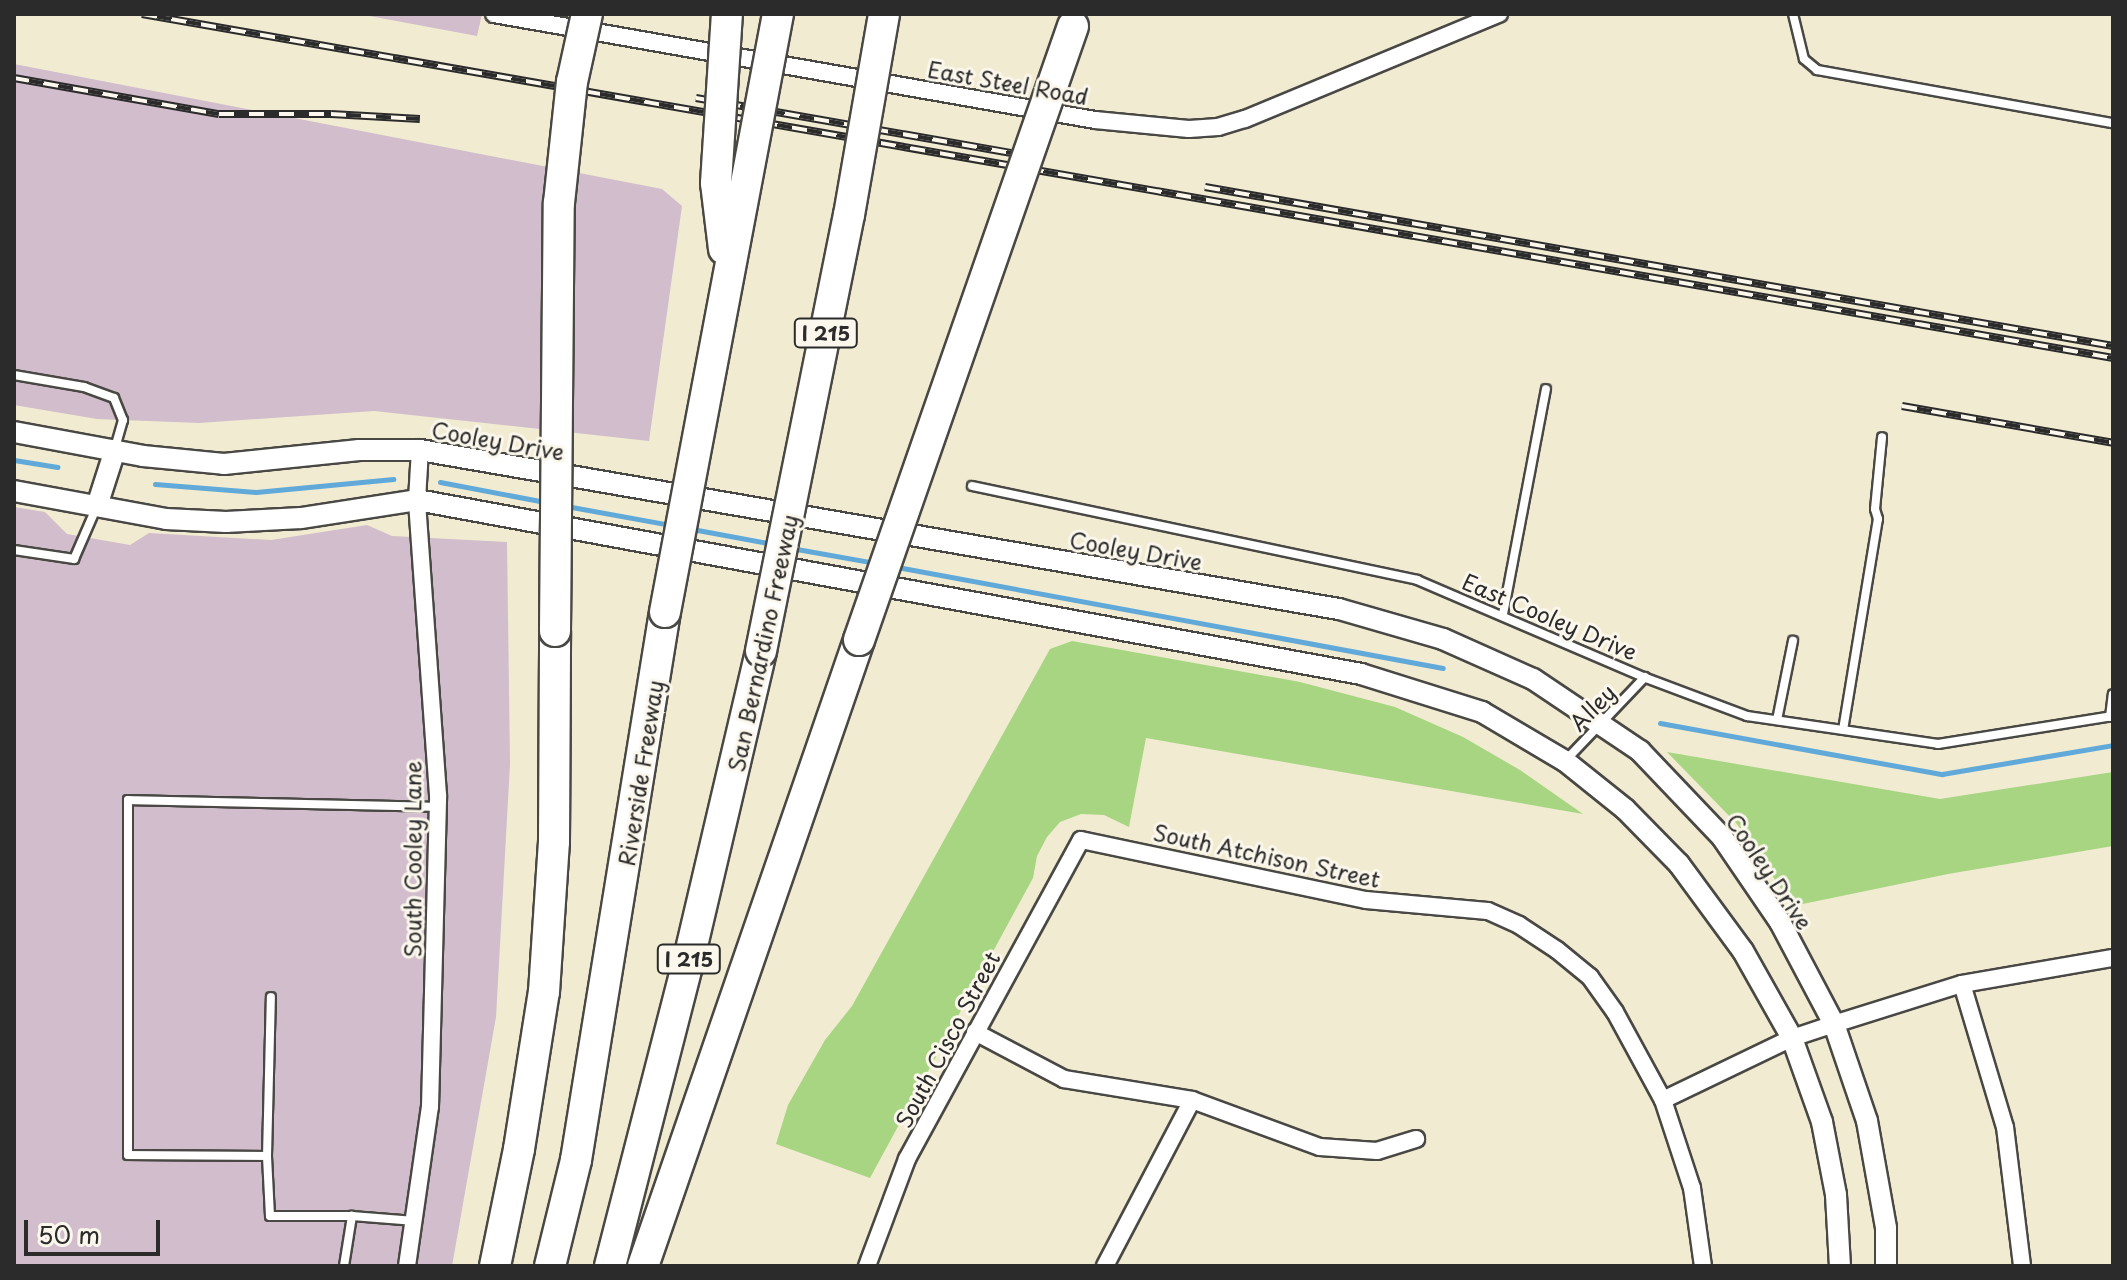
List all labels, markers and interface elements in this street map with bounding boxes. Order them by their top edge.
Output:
street label: East Steel Road [924,55,1092,109]
road number: I 215 [792,317,860,349]
street label: Cooley Drive [429,415,567,465]
street label: San Bernardino Freeway [722,512,802,774]
street label: Cooley Drive [1067,525,1205,575]
street label: East Cooley Drive [1458,567,1642,665]
street label: Riverside Freeway [612,677,668,869]
street label: Alley [1564,678,1620,736]
street label: South Cooley Lane [399,760,425,958]
street label: Cooley Drive [1721,808,1819,934]
street label: South Atchison Street [1150,818,1384,892]
road number: I 215 [655,943,723,975]
street label: South Cisco Street [889,946,1005,1132]
scale bar [28,1204,164,1254]
text: 50 m [38,1216,100,1252]

